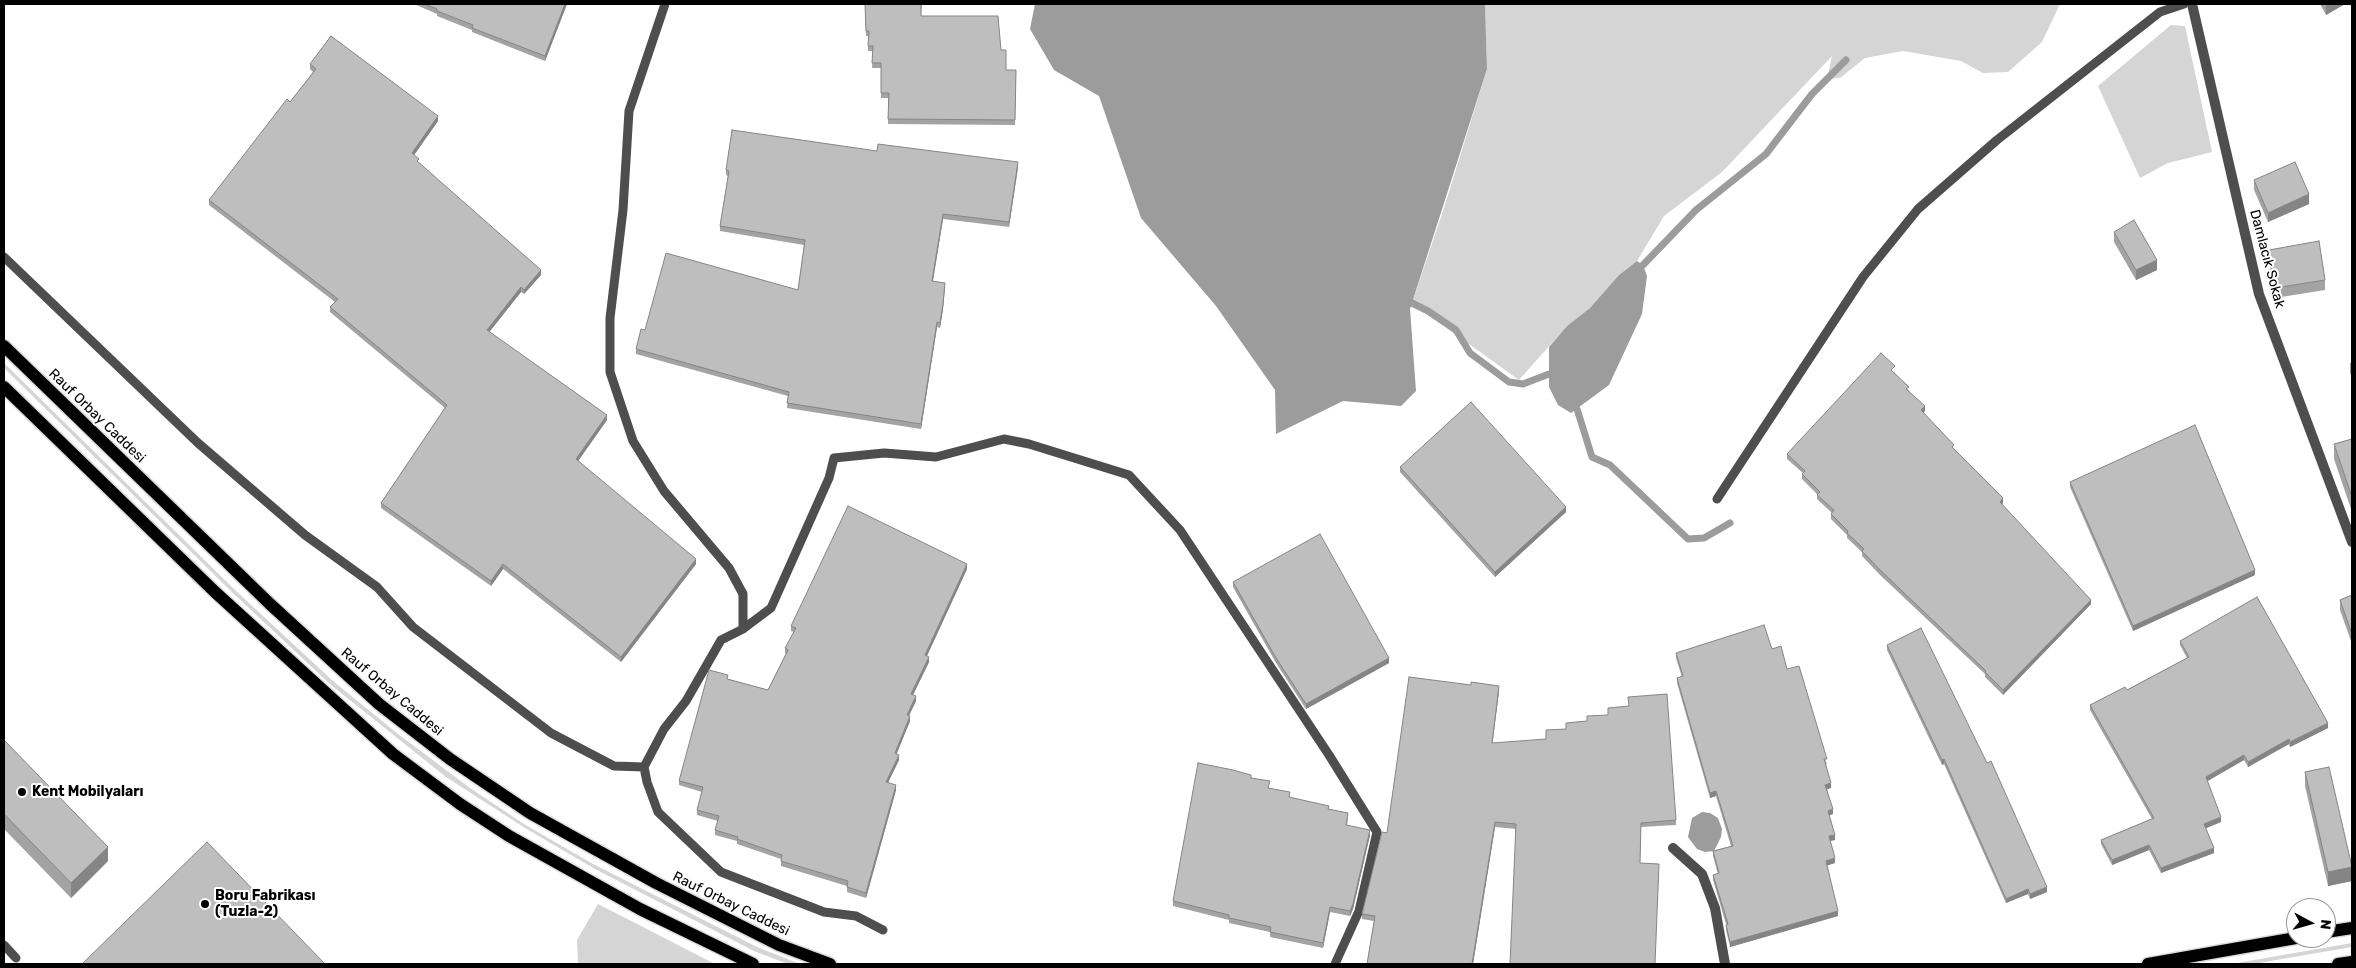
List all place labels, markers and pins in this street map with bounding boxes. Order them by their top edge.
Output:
place label: Kent Mobilyaları [32,784,144,800]
marker: Kent Mobilyaları [16,786,28,798]
place label: Boru Fabrikası (Tuzla-2) [215,888,316,920]
marker: Boru Fabrikası (Tuzla-2) [199,898,211,910]

